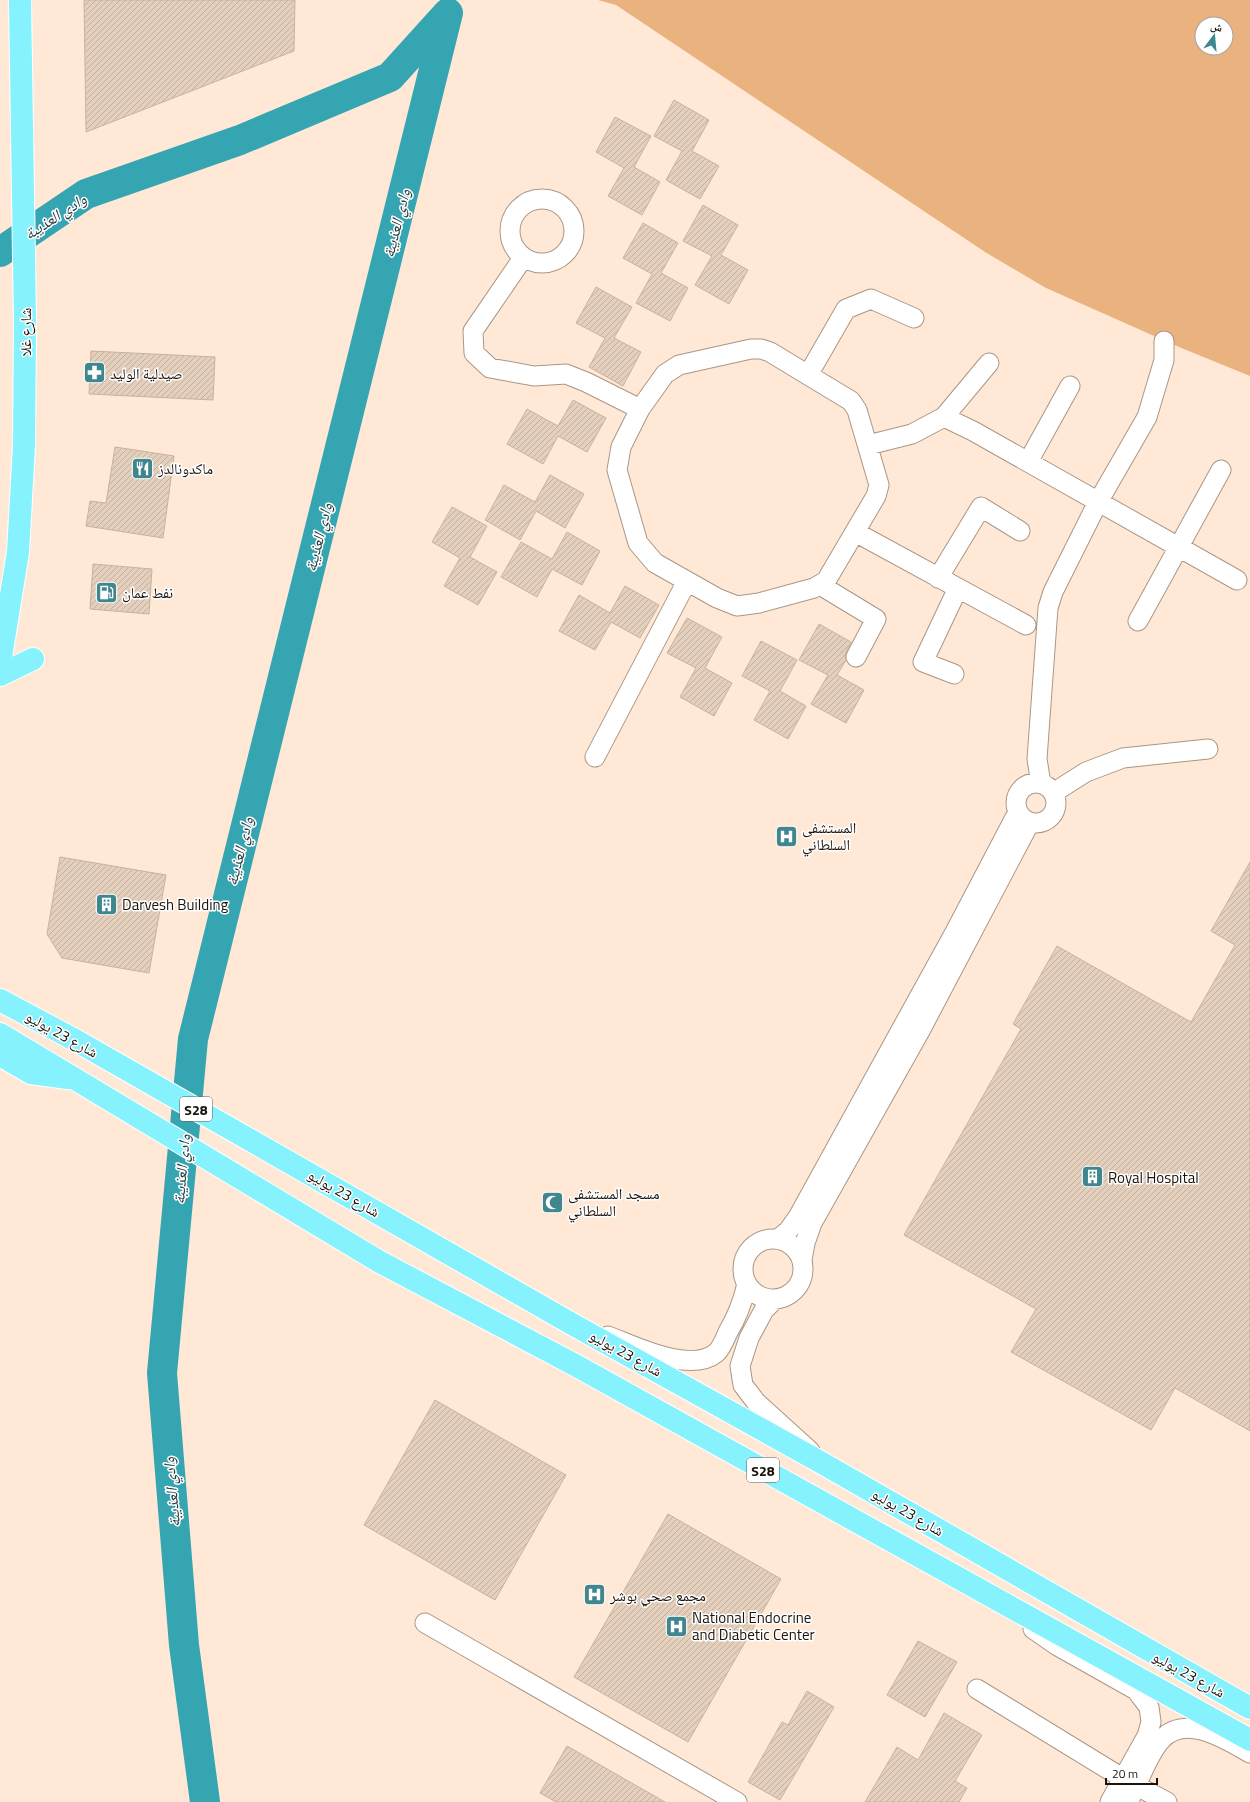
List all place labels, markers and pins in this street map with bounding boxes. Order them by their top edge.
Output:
pharmacy icon: صيدلية الوليد [81,360,107,386]
place label: صيدلية الوليد [110,362,182,385]
restaurant icon: ماكدونالدز [129,455,155,481]
place label: ماكدونالدز [157,457,213,480]
fuel station icon: نفط عمان [94,579,120,605]
place label: نفط عمان [122,581,173,604]
place label: المستشفى السلطاني [802,816,856,856]
hospital icon: المستشفى السلطاني [773,823,799,849]
building icon: Darvesh Building [93,891,119,917]
place label: Darvesh Building [122,893,229,916]
building icon: Royal Hospital [1080,1164,1106,1190]
place label: Royal Hospital [1108,1166,1199,1189]
place label: مسجد المستشفى السلطاني [568,1182,660,1222]
mosque icon: مسجد المستشفى السلطاني [540,1189,566,1215]
hospital icon: مجمع صحي بوشر [582,1582,608,1608]
place label: مجمع صحي بوشر [609,1584,706,1607]
place label: National Endocrine and Diabetic Center [692,1606,815,1646]
hospital icon: National Endocrine and Diabetic Center [664,1613,690,1639]

